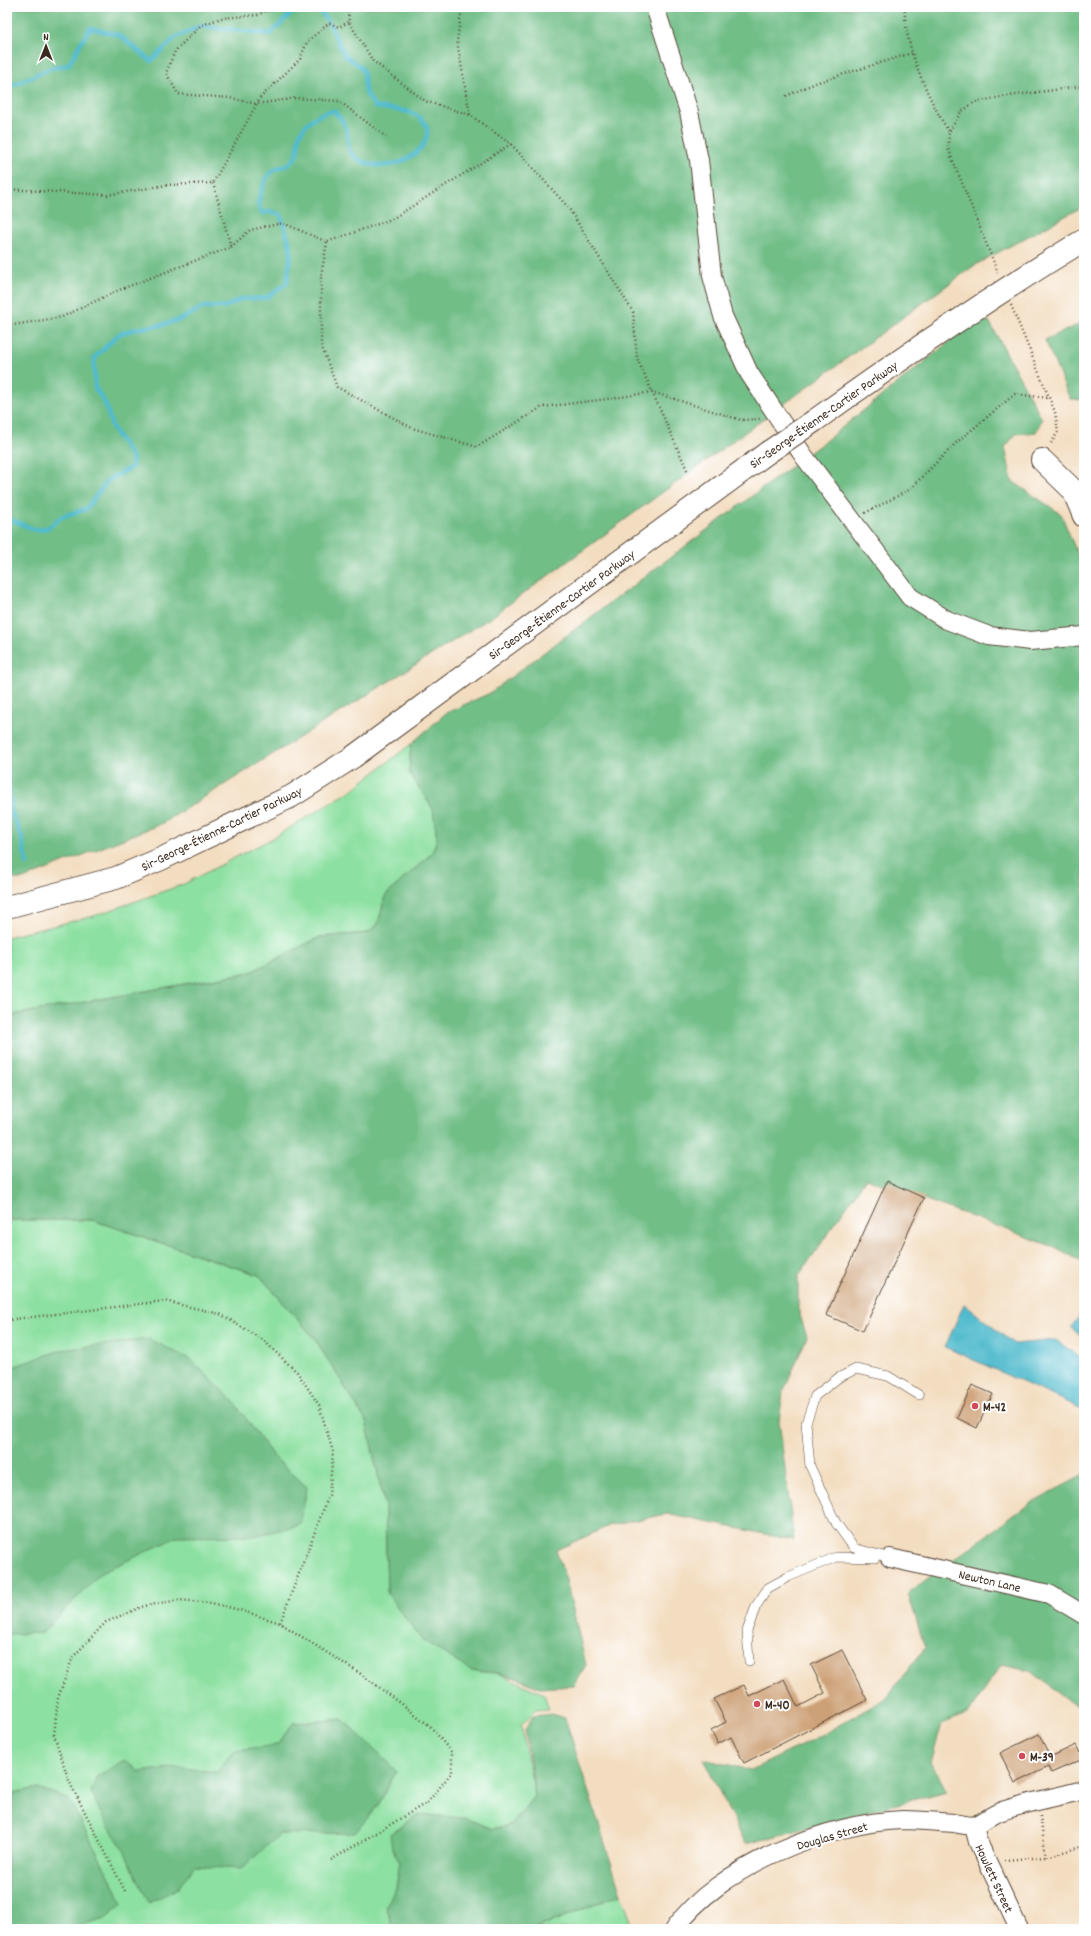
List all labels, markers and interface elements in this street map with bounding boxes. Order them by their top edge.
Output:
north arrow [26,26,66,66]
text: N [43,30,49,46]
street label: Sir-George-Étienne-Cartier Parkway [746,357,903,475]
street label: Sir-George-Étienne-Cartier Parkway [485,546,640,666]
street label: Sir-George-Étienne-Cartier Parkway [138,783,306,878]
place label: M-42 [983,1399,1006,1418]
marker: M-42 [970,1401,980,1411]
street label: Newton Lane [956,1566,1023,1599]
place label: M-40 [765,1697,790,1716]
marker: M-40 [752,1699,762,1709]
place label: M-39 [1030,1749,1054,1768]
marker: M-39 [1017,1751,1027,1761]
street label: Douglas Street [795,1818,871,1857]
street label: Howlett Street [969,1842,1017,1917]

